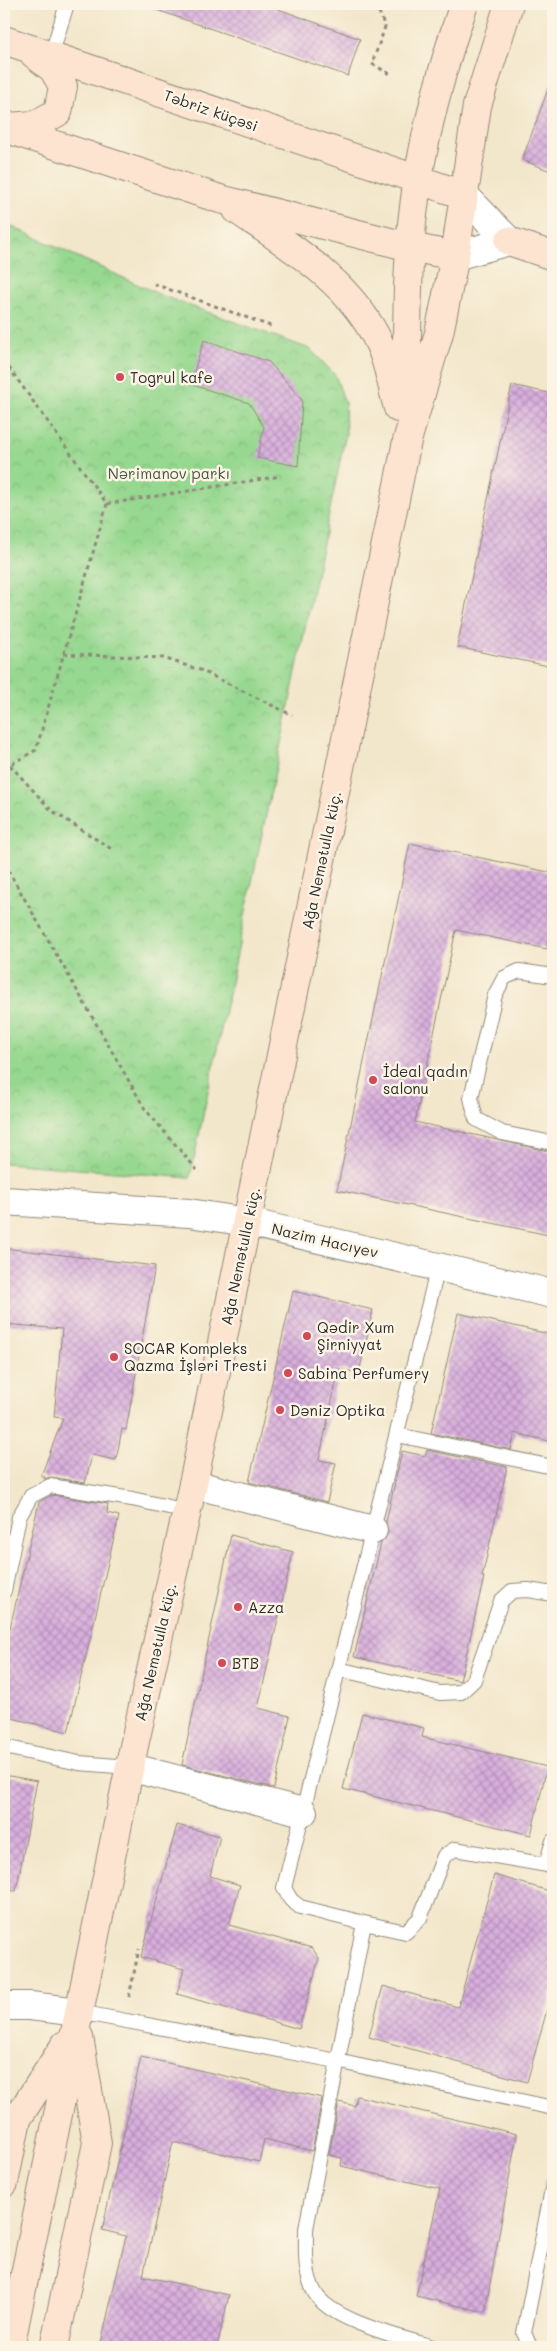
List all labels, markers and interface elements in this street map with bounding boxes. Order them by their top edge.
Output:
street label: Təbriz küçəsi [161,84,261,136]
place label: Togrul kafe [130,367,213,387]
marker: Togrul kafe [114,371,126,383]
park label: Nərimanov parkı [108,463,230,483]
street label: Ağa Nemətulla küç. [297,789,345,931]
place label: İdeal qadın salonu [383,1061,468,1098]
marker: İdeal qadın salonu [367,1074,379,1086]
street label: Ağa Nemətulla küç. [216,1185,264,1327]
street label: Nazim Hacıyev [270,1218,380,1262]
place label: Qədir Xum Şirniyyat [317,1317,395,1354]
marker: Qədir Xum Şirniyyat [301,1330,313,1342]
place label: SOCAR Kompleks Qazma İşləri Tresti [124,1338,267,1375]
marker: SOCAR Kompleks Qazma İşləri Tresti [108,1351,120,1363]
place label: Sabina Perfumery [298,1363,429,1383]
marker: Sabina Perfumery [282,1367,294,1379]
place label: Dəniz Optika [290,1400,385,1420]
marker: Dəniz Optika [274,1404,286,1416]
street label: Ağa Nemətulla küç. [129,1581,181,1723]
place label: Azza [248,1597,284,1617]
marker: Azza [232,1601,244,1613]
place label: BTB [232,1653,259,1673]
marker: BTB [216,1657,228,1669]

